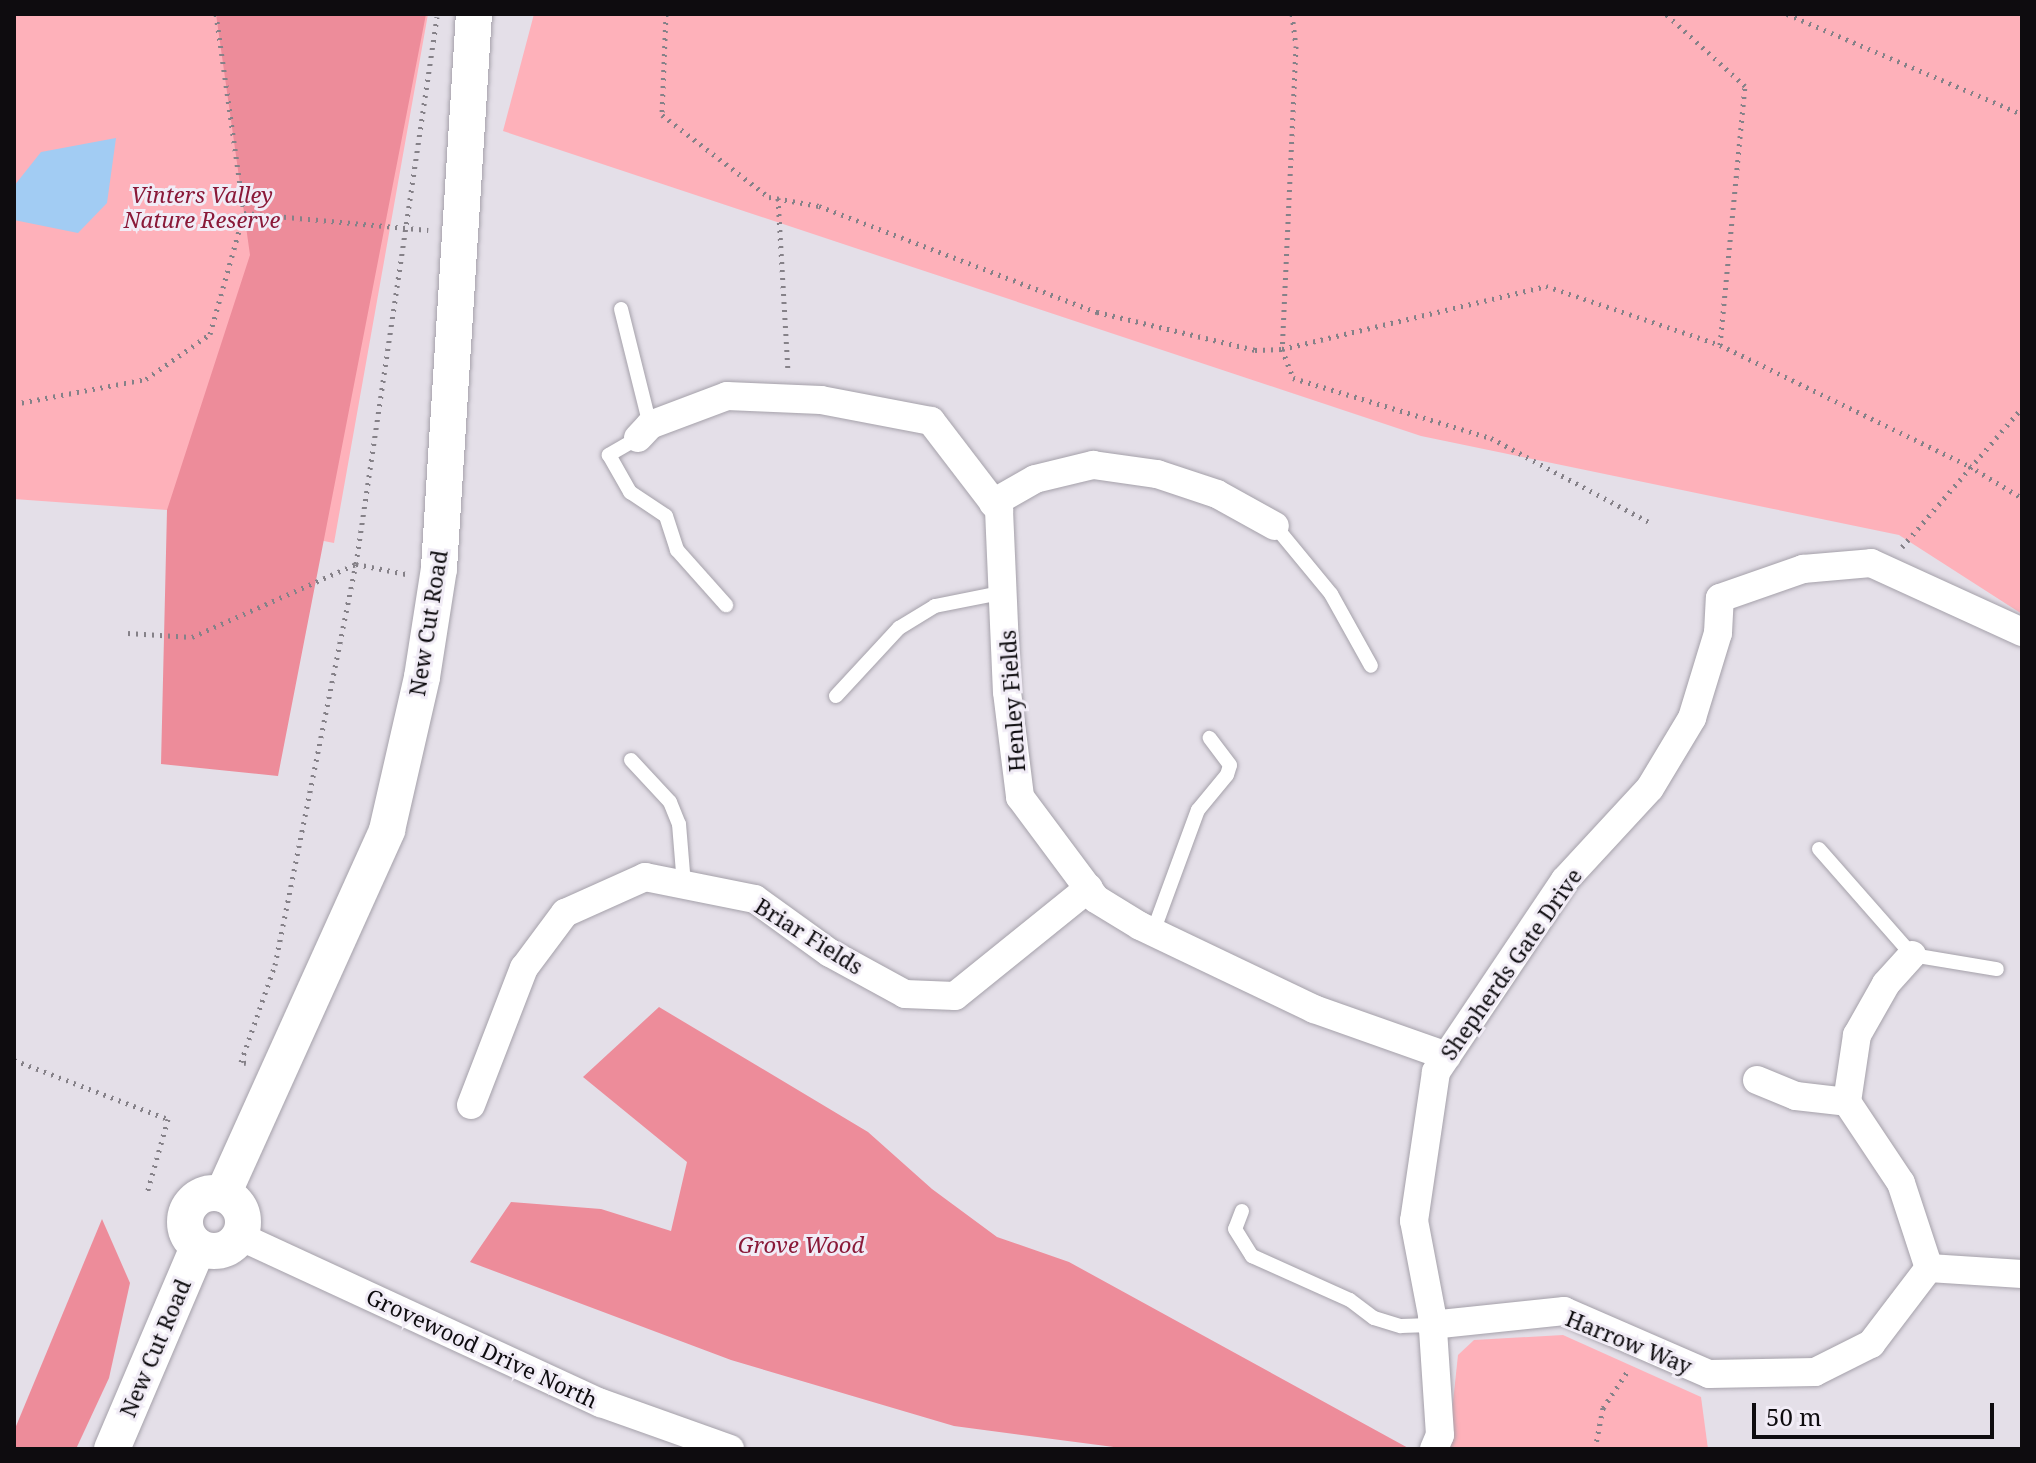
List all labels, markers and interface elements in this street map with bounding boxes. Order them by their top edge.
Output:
park label: Vinters Valley Nature Reserve [124,181,280,232]
street label: New Cut Road [403,548,453,698]
street label: Henley Fields [994,629,1030,773]
street label: Shepherds Gate Drive [1435,863,1587,1065]
street label: Briar Fields [750,892,868,980]
park label: Grove Wood [738,1232,864,1258]
street label: New Cut Road [114,1275,196,1421]
street label: Grovewood Drive North [362,1283,602,1413]
street label: Harrow Way [1562,1305,1696,1379]
scale bar [1756,1387,1998,1437]
text: 50 m [1766,1400,1822,1433]

